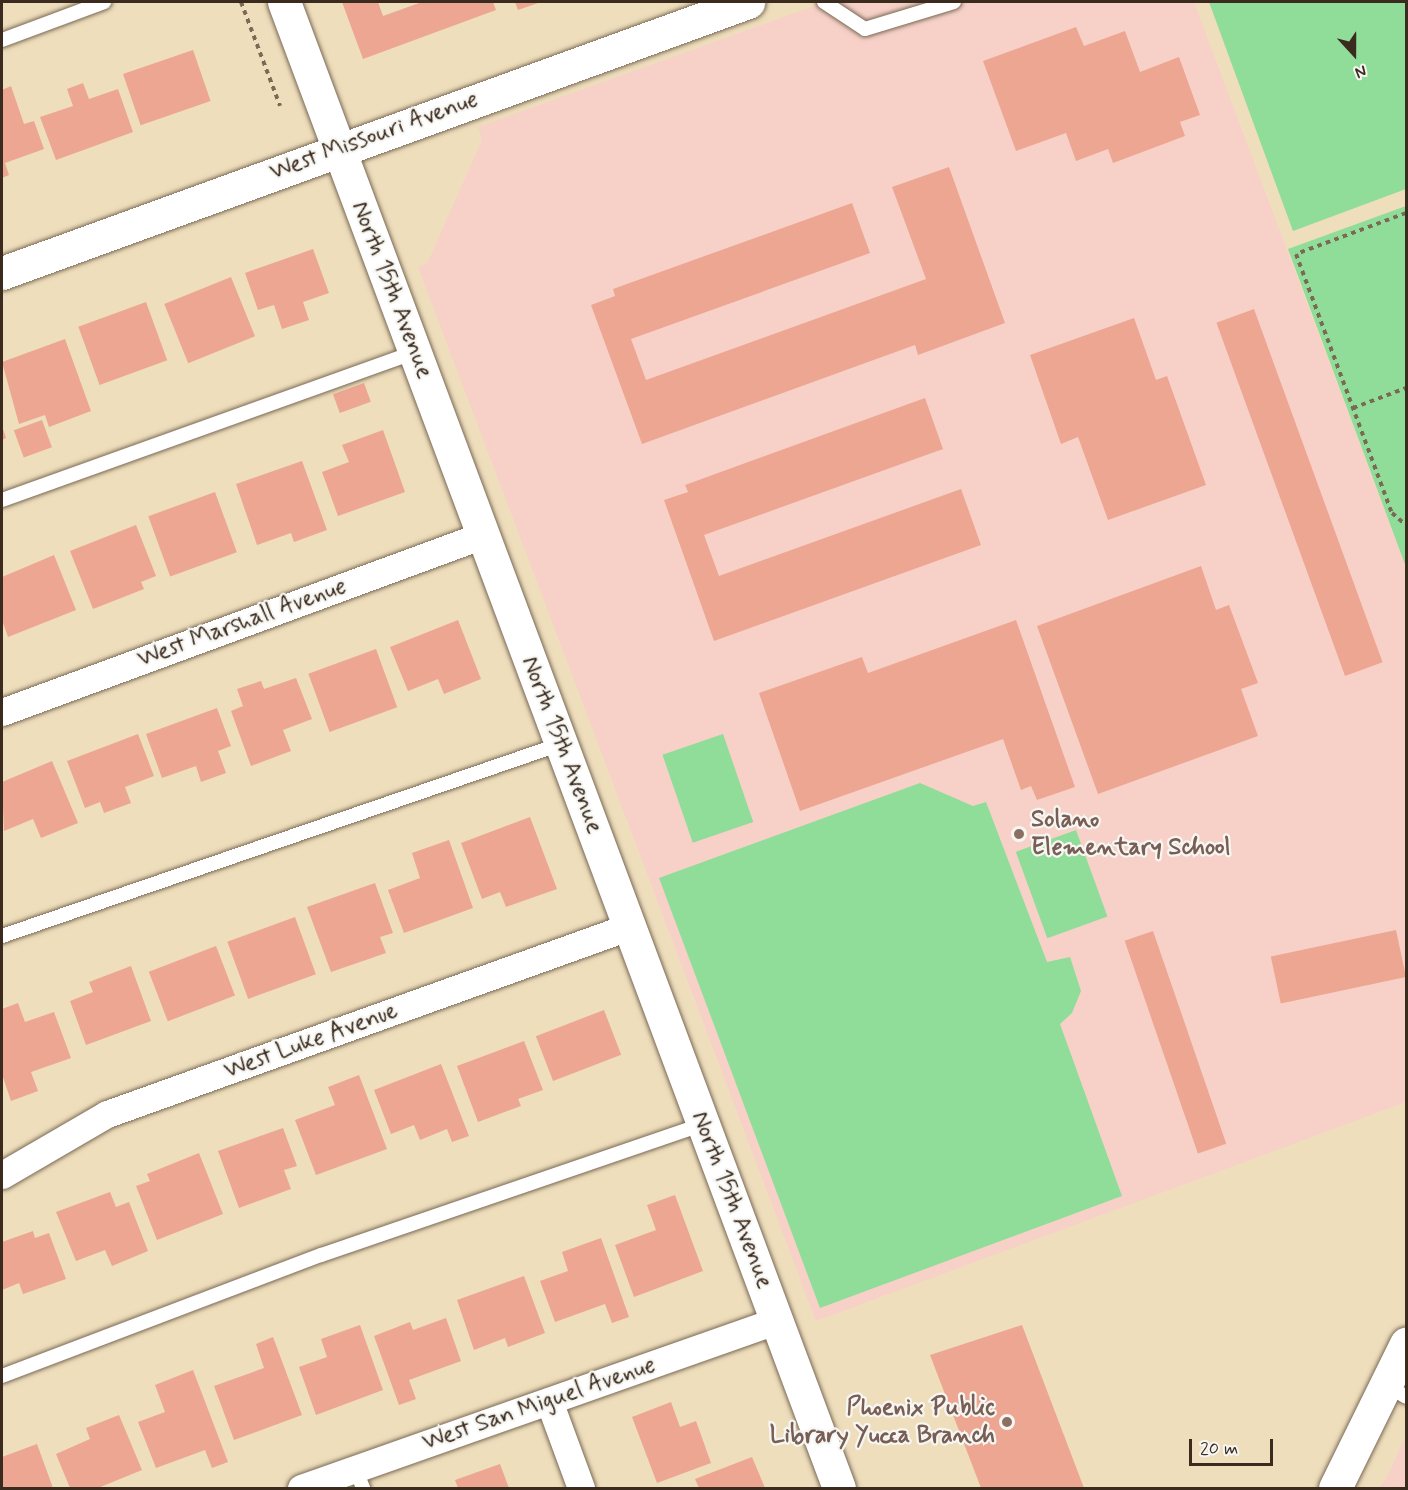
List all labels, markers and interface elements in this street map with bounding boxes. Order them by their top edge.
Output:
north arrow [1324,24,1384,84]
text: N [1352,60,1369,83]
street label: West Missouri Avenue [265,84,483,188]
street label: North 15th Avenue [345,197,439,383]
street label: West Marshall Avenue [131,571,353,675]
street label: North 15th Avenue [515,652,609,838]
place label: Solano Elementary School [1031,806,1230,862]
marker: Solano Elementary School [1012,827,1026,841]
street label: West Luke Avenue [218,996,404,1086]
street label: North 15th Avenue [685,1107,779,1293]
street label: West San Miguel Avenue [418,1350,660,1458]
place label: Phoenix Public Library Yucca Branch [766,1394,995,1450]
marker: Phoenix Public Library Yucca Branch [1000,1415,1014,1429]
scale bar [1192,1427,1276,1465]
text: 20 m [1200,1437,1238,1461]

